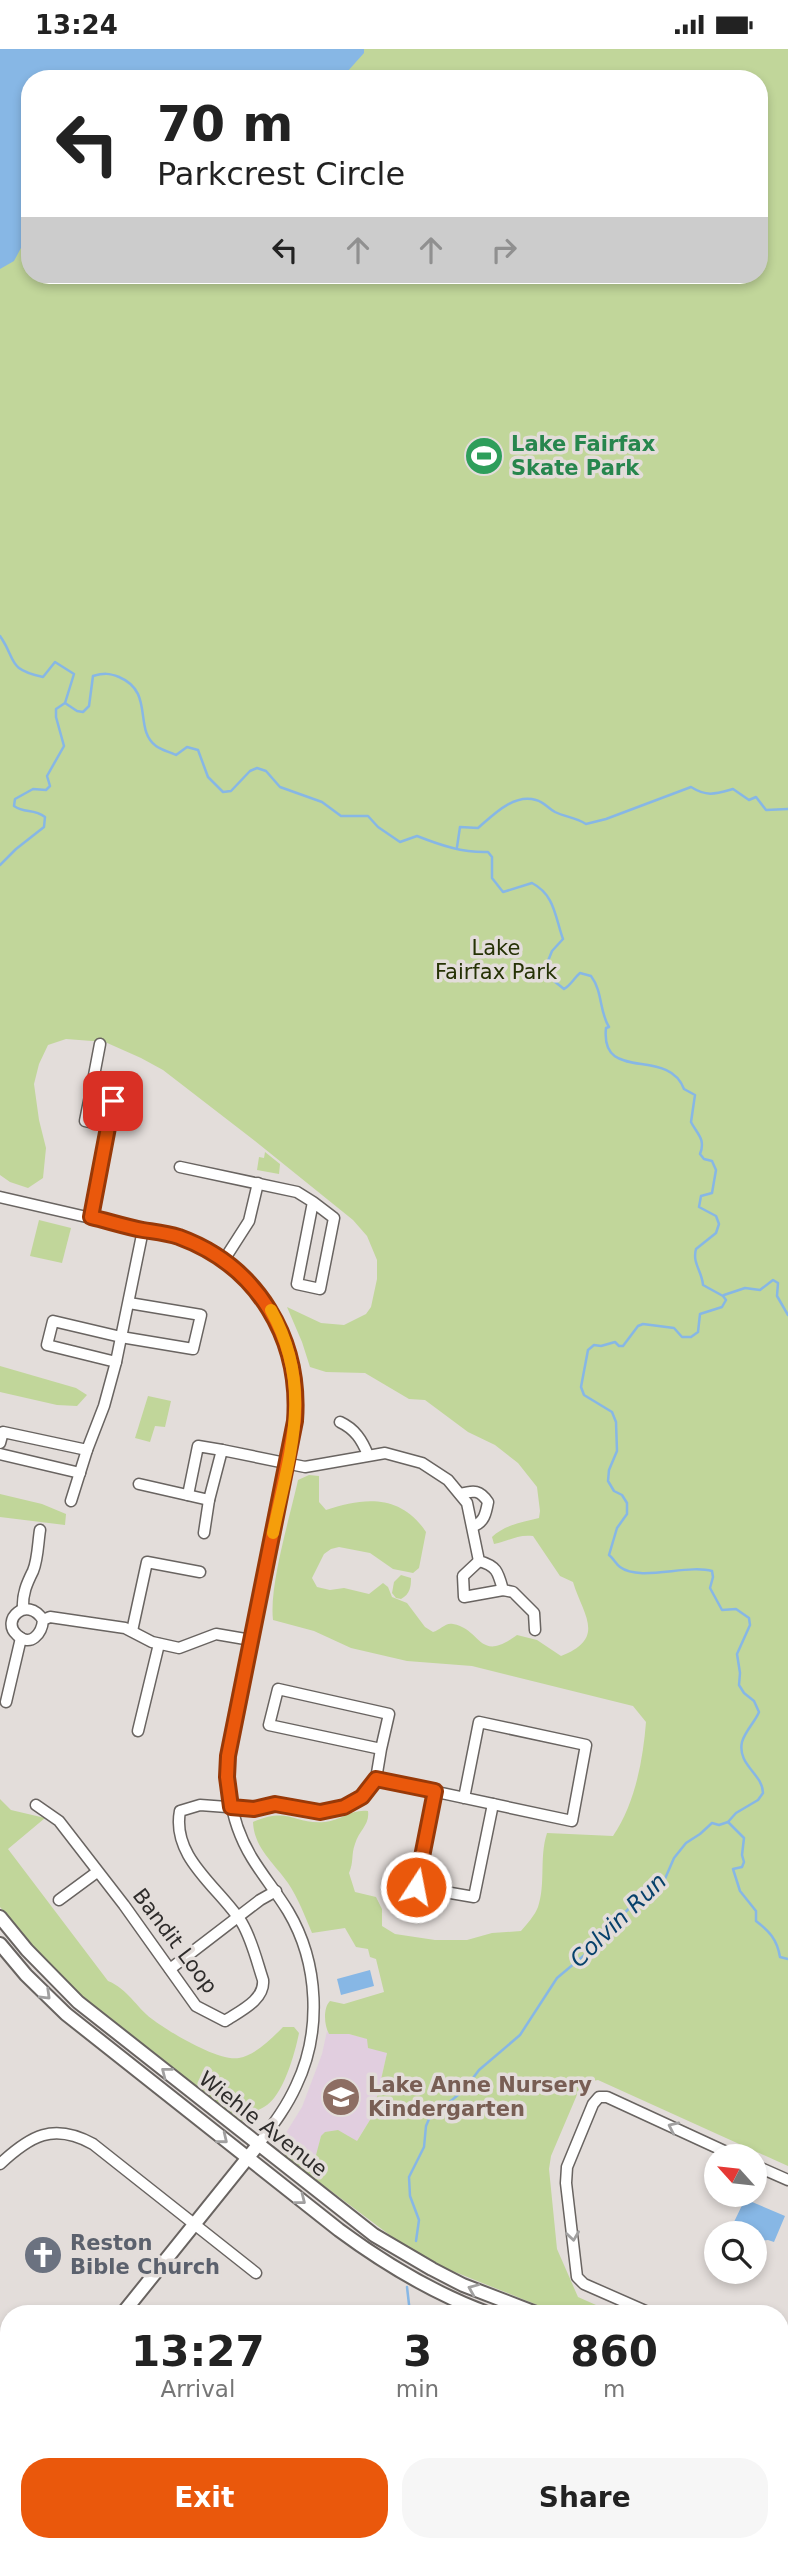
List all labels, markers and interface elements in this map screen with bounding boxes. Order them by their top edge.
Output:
text: 13:24 [35,10,118,40]
text: 70 m [157,96,293,153]
icon: left [42,98,133,189]
text: Parkcrest Circle [157,155,405,193]
icon: left [266,231,304,269]
icon: ahead [339,231,377,269]
icon: ahead [412,231,450,269]
icon: right [485,231,523,269]
place label: Lake Fairfax Skate Park [511,432,656,480]
sports icon: Lake Fairfax Skate Park [463,435,505,477]
park label: Lake Fairfax Park [435,936,558,984]
pin [83,1071,143,1131]
icon: arrive [94,1082,132,1120]
position arrow [379,1850,453,1924]
water label: Colvin Run [565,1868,671,1972]
street label: Bandit Loop [128,1884,222,1998]
one-way arrow [38,1986,51,1999]
street label: Wiehle Avenue [194,2067,332,2181]
one-way arrow [161,2068,173,2081]
place label: Lake Anne Nursery Kindergarten [368,2073,592,2121]
school or university icon: Lake Anne Nursery Kindergarten [320,2076,362,2118]
one-way arrow [668,2122,680,2136]
one-way arrow [215,2131,228,2143]
north arrow [704,2144,766,2207]
map controls [704,2144,767,2284]
one-way arrow [293,2192,306,2205]
button: search [704,2221,767,2284]
one-way arrow [565,2230,580,2242]
place label: Reston Bible Church [70,2231,220,2279]
church icon: Reston Bible Church [22,2234,64,2276]
one-way arrow [467,2283,479,2297]
text: 13:27 [131,2327,265,2376]
text: 3 [403,2327,432,2376]
text: 860 [570,2327,658,2376]
text: Arrival [161,2376,235,2402]
text: min [396,2376,439,2402]
text: m [603,2376,625,2402]
button: Exit [21,2458,388,2538]
button: Share [402,2458,768,2538]

